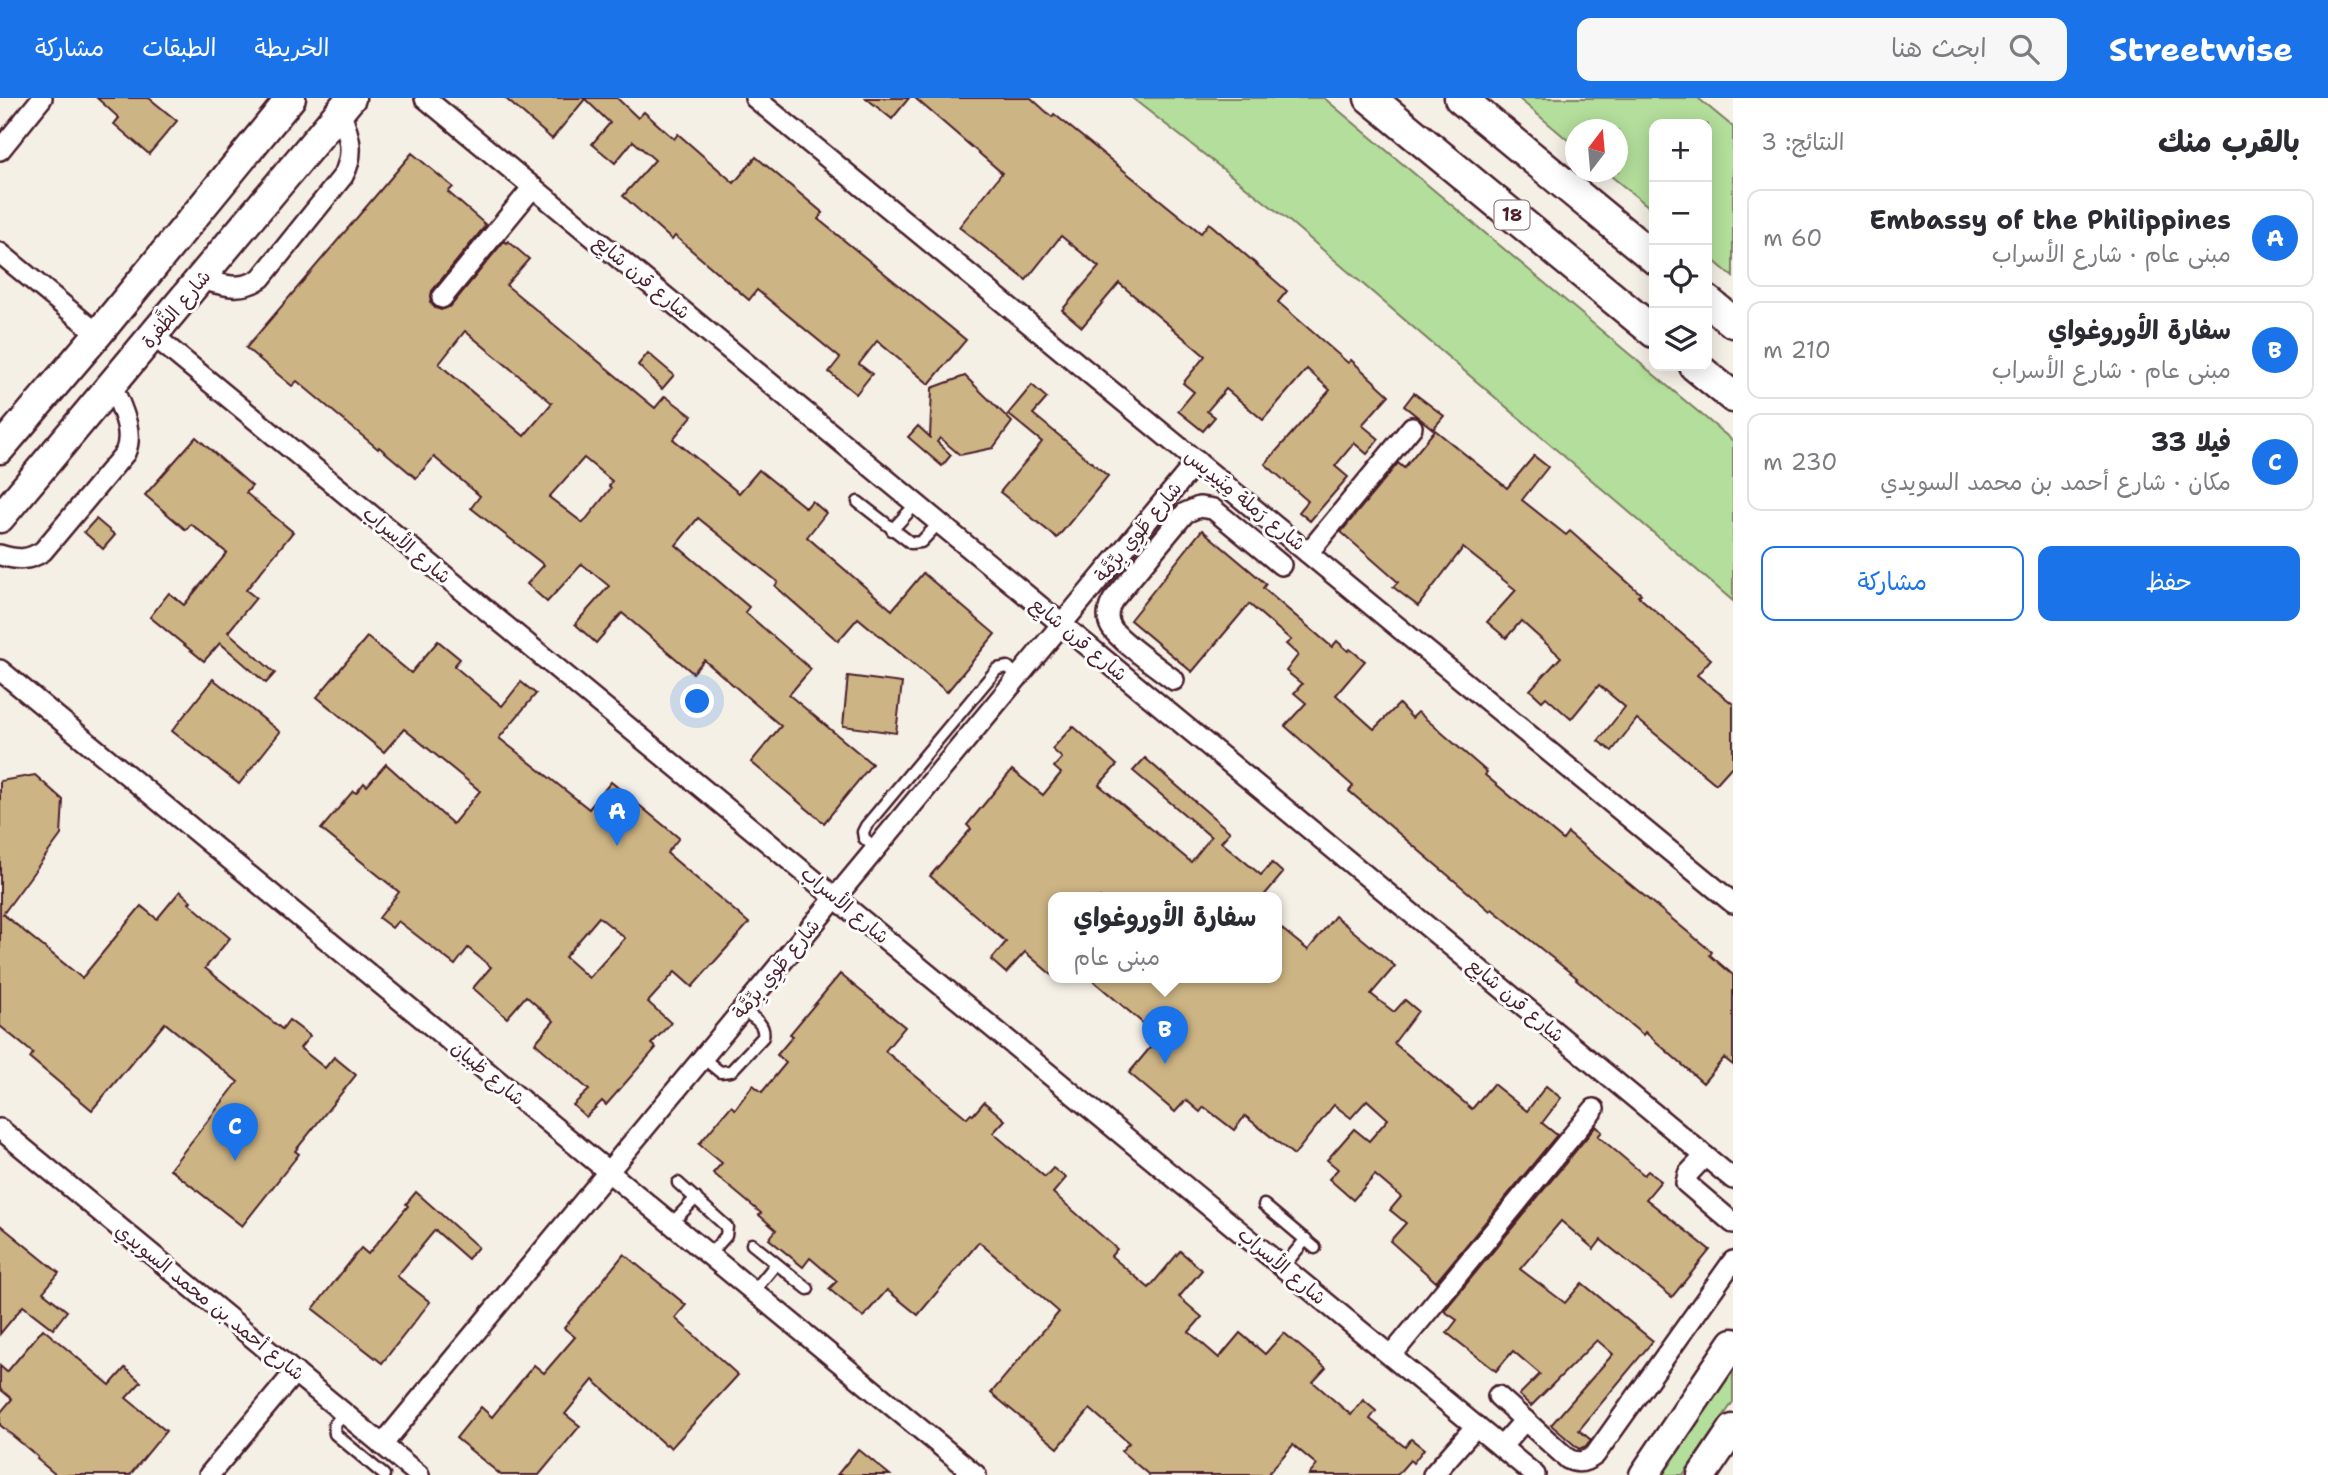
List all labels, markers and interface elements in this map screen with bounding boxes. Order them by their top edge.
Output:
search box [1577,18,2067,81]
text: Streetwise [2109,27,2293,72]
text: ابحث هنا [1891,30,1987,65]
icon: search [2005,30,2043,68]
text: مشاركة [35,32,104,64]
text: الطبقات [142,32,217,64]
text: الخريطة [255,32,329,64]
north arrow [1565,119,1628,182]
map controls [1649,119,1712,371]
button: + [1649,119,1712,182]
text: بالقرب منك [2158,121,2300,162]
text: النتائج: 3 [1761,127,1844,157]
button: − [1649,182,1712,245]
road number: 18 [1494,201,1530,230]
text: Embassy of the Philippines [1869,202,2231,237]
text: 60 m [1763,223,1822,253]
text: A [2266,223,2284,253]
street label: شارع قرن شايِع [586,229,695,327]
text: مبنى عام · شارع الأسراب [1992,239,2231,269]
button: locate [1649,245,1712,308]
street label: شارع الظَّفرة [133,262,217,354]
button: layers [1649,308,1712,371]
text: سفارة الأوروغواي [2048,312,2231,347]
text: 210 m [1763,335,1831,365]
text: B [2268,335,2282,365]
text: مبنى عام · شارع الأسراب [1992,355,2231,385]
text: فيلا 33 [2151,424,2231,459]
street label: شارع رَملة مِنَيدِيس [1179,444,1311,557]
text: 230 m [1763,447,1837,477]
text: C [2268,447,2282,477]
text: مكان · شارع أحمد بن محمد السويدي [1880,467,2231,497]
street label: شارع طَوِي بِرِّمَّة [1089,477,1190,590]
street label: شارع الأسراب [357,501,456,590]
button: مشاركة [1761,546,2024,621]
button: حفظ [2038,546,2300,621]
street label: شارع قرن شايِع [1023,591,1132,689]
your location [680,684,714,718]
pin: A [594,788,640,846]
street label: شارع الأسراب [795,861,894,950]
popup [1048,892,1282,983]
text: سفارة الأوروغواي [1074,899,1256,934]
street label: شارع طَوِي بِرِّمَّة [727,914,828,1027]
text: مبنى عام [1074,942,1160,972]
street label: شارع قرن شايِع [1460,952,1569,1050]
pin: B [1142,1006,1188,1064]
street label: شارع ظبيان [445,1035,530,1112]
pin: C [212,1103,258,1161]
street label: شارع أحمد بن محمد السويدي [109,1218,310,1388]
street label: شارع الأسراب [1232,1222,1331,1311]

